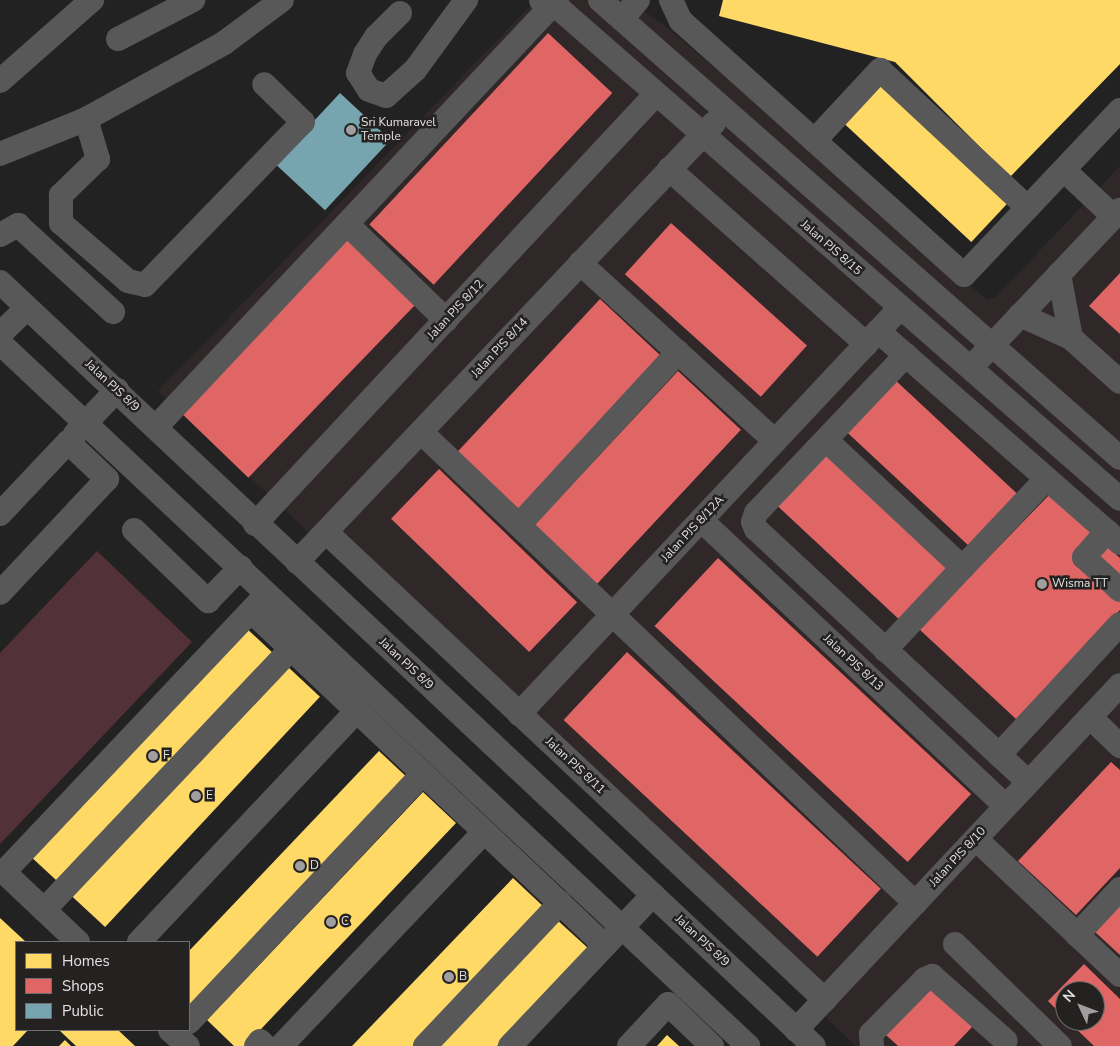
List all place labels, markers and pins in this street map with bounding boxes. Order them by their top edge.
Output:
place label: Sri Kumaravel Temple [361,116,436,144]
marker: Sri Kumaravel Temple [345,124,357,136]
place label: Wisma TT [1052,577,1108,591]
marker: Wisma TT [1036,578,1048,590]
place label: F [163,749,170,763]
marker: F [147,750,159,762]
place label: E [206,789,213,803]
marker: E [190,790,202,802]
place label: D [310,859,319,873]
marker: D [294,860,306,872]
place label: C [341,915,349,929]
marker: C [325,916,337,928]
place label: B [459,970,467,984]
marker: B [443,971,455,983]

